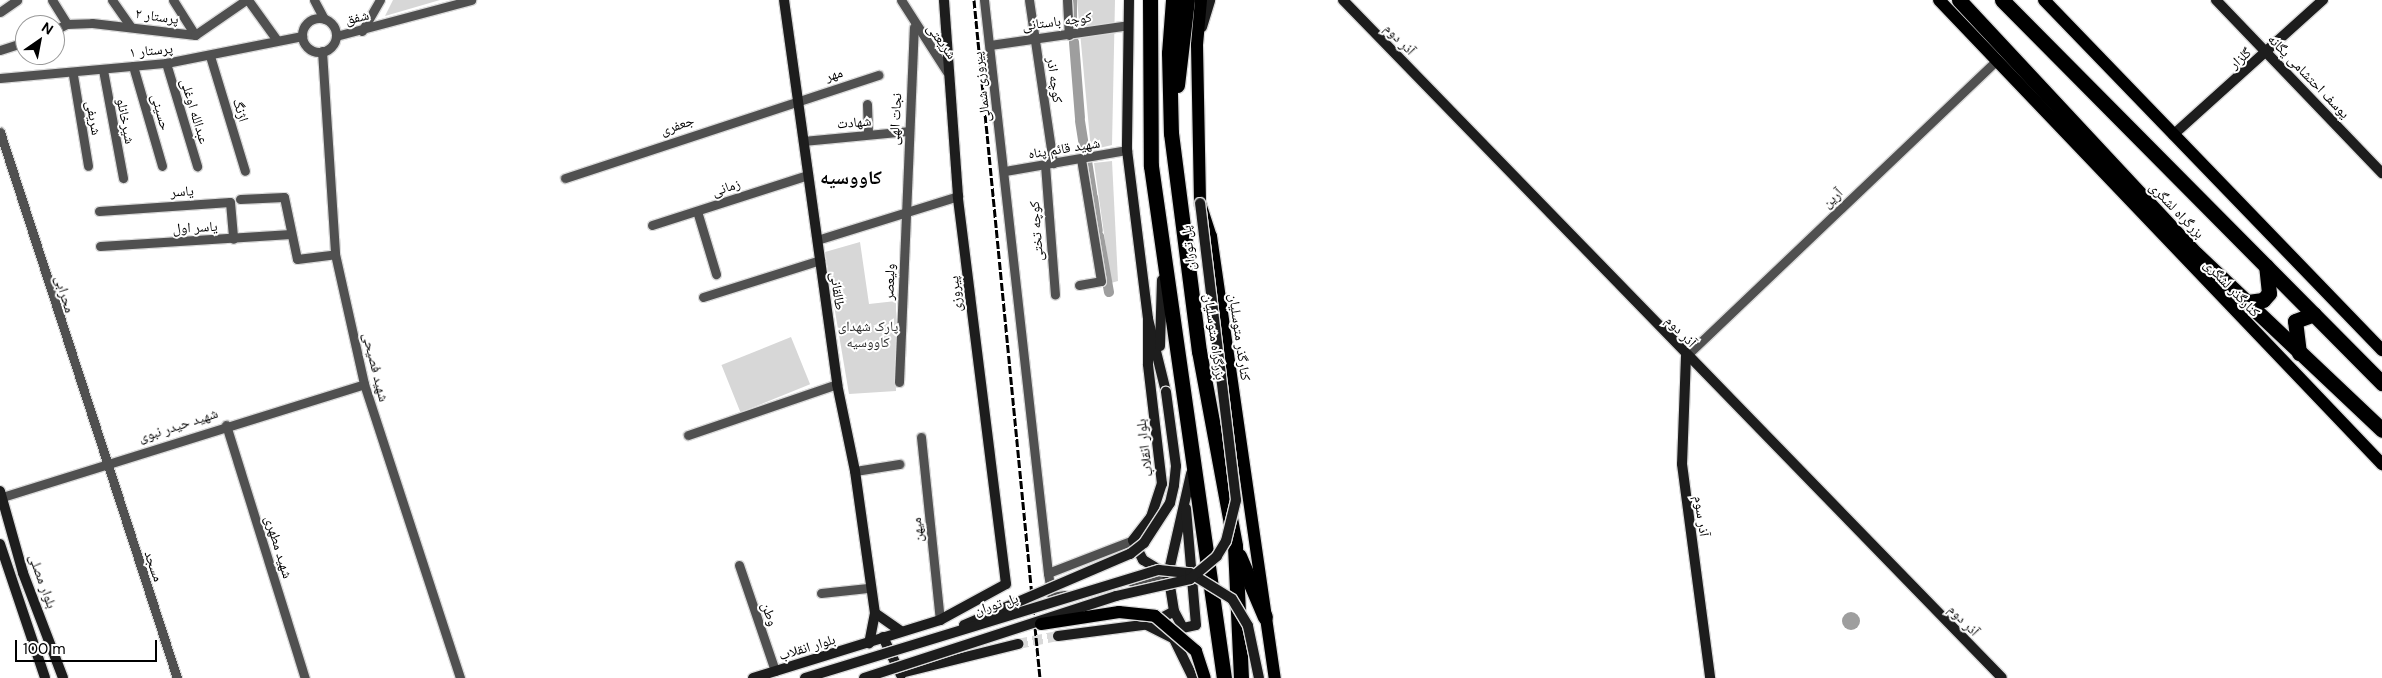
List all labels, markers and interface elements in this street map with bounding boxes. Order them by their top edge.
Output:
street label: پرستار ۲ [134,5,180,27]
street label: شفق [344,6,370,28]
street label: کوچه باستانی [1021,8,1093,34]
north arrow [15,15,65,65]
text: N [38,18,57,39]
street label: شریعتی [923,20,961,62]
street label: آذر دوم [1381,20,1419,58]
street label: یوسف احتشامی یگانه [2265,30,2353,122]
street label: پرستار ۱ [128,39,174,61]
street label: گلزار [2226,44,2254,72]
street label: پیروزی شمالی [968,51,994,123]
street label: کوچه اذر [1043,56,1067,104]
street label: مهر [823,64,845,84]
street label: عبدالله اوغلی [177,76,213,146]
street label: حسینی [148,92,174,132]
street label: نجات الهی [885,92,905,146]
street label: اژنگ [230,96,252,124]
street label: شیرخانلو [113,97,139,145]
street label: شریفی [83,99,105,137]
street label: جعفری [658,111,696,139]
street label: شهادت [836,112,872,132]
street label: شهید قائم پناه [1027,134,1101,162]
district label: کاووسیه [820,167,882,189]
street label: زمانی [710,175,742,199]
street label: بزرگراه لشگری [2146,178,2208,242]
street label: یاسر [170,182,194,200]
street label: آرین [1818,184,1846,212]
street label: کوچه تختی [1026,200,1046,262]
street label: یاسر اول [172,217,218,237]
street label: پل توران [1177,225,1199,271]
street label: کنارگذر لشگری [2200,256,2264,320]
street label: ولیعصر [880,263,898,301]
street label: طالقانی [827,271,849,311]
street label: محرابی [51,273,79,315]
street label: پیروزی [945,275,965,313]
street label: کنارگذر متوسلیان [1226,292,1254,382]
street label: بزرگراه متوسلیان [1201,293,1229,381]
street label: آذر دوم [1662,312,1700,350]
park label: پارک شهدای کاووسیه [838,318,898,351]
street label: شهید فصیحی [359,331,393,403]
street label: شهید حیدر نبوی [136,404,220,446]
street label: بلوار انقلاب [1132,418,1156,478]
street label: آذر سوم [1691,495,1713,537]
street label: شهید مطهری [261,514,297,580]
street label: میهن [907,517,927,543]
street label: مسجد [141,548,167,584]
street label: بلوار مصلی [25,552,61,610]
street label: پل توران [972,589,1020,619]
street label: وطن [758,600,782,628]
street label: آذر دوم [1945,601,1983,639]
scale bar [18,630,160,662]
street label: بلوار انقلاب [777,630,837,664]
text: 100 m [23,639,66,659]

